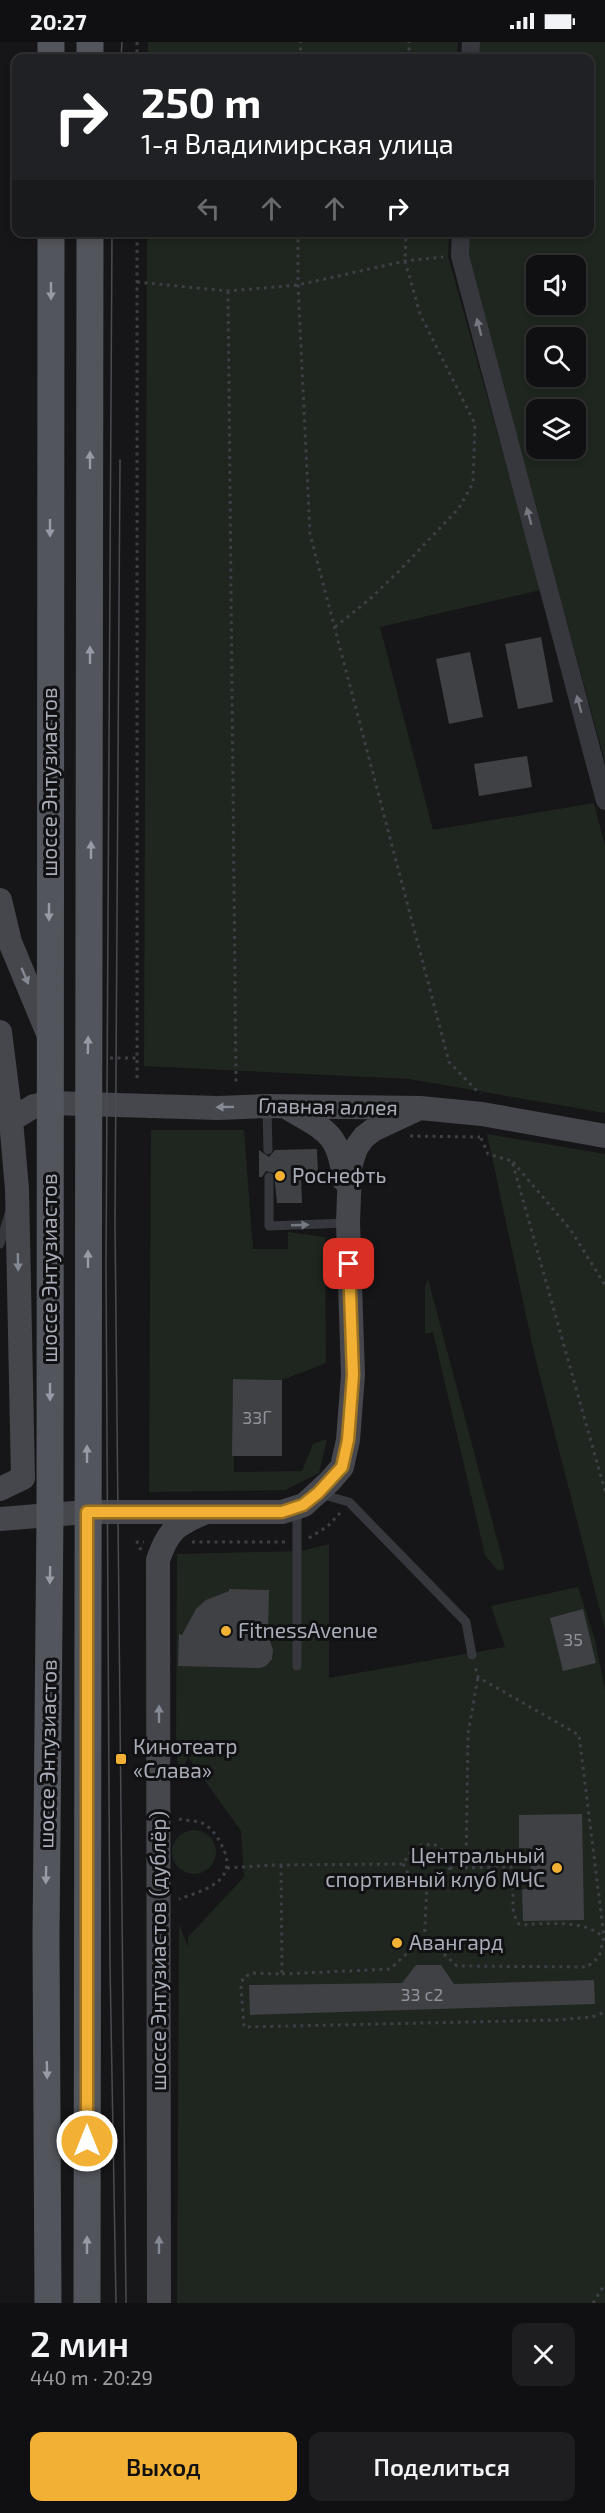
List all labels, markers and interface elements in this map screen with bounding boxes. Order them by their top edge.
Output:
text: 20:27 [30,8,87,34]
text: 250 m [141,76,261,126]
icon: right [42,78,120,156]
text: 1-я Владимирская улица [141,127,454,159]
icon: left [192,192,225,225]
icon: ahead [255,192,288,225]
icon: ahead [318,192,351,225]
icon: right [381,192,414,225]
map controls [526,255,586,459]
button: sound [526,255,586,315]
one-way arrow [46,281,56,300]
one-way arrow [473,318,483,336]
button: search [526,327,586,387]
button: layers [526,399,586,459]
one-way arrow [85,450,95,469]
one-way arrow [524,507,533,525]
one-way arrow [45,518,55,537]
one-way arrow [85,645,95,664]
street label: шоссе Энтузиастов [36,687,62,877]
one-way arrow [574,695,583,713]
one-way arrow [86,840,96,859]
one-way arrow [44,902,54,921]
one-way arrow [20,967,30,985]
one-way arrow [83,1035,93,1054]
street label: Главная аллея [258,1092,398,1119]
one-way arrow [216,1102,235,1112]
place label: Роснефть [292,1162,386,1187]
marker: Роснефть [273,1169,287,1183]
street label: шоссе Энтузиастов [36,1173,62,1363]
one-way arrow [290,1221,309,1230]
pin [323,1238,374,1289]
icon: arrive [332,1247,365,1280]
one-way arrow [83,1249,93,1268]
one-way arrow [14,1253,23,1272]
one-way arrow [45,1383,55,1402]
house number: 33Г [242,1406,272,1428]
one-way arrow [82,1444,92,1463]
one-way arrow [45,1565,55,1584]
place label: FitnessAvenue [238,1617,378,1642]
marker: FitnessAvenue [219,1624,233,1638]
house number: 35 [563,1628,583,1650]
street label: шоссе Энтузиастов [32,1659,62,1849]
one-way arrow [154,1704,163,1723]
place label: Кинотеатр «Слава» [133,1733,237,1782]
marker: Кинотеатр «Слава» [114,1752,128,1766]
street label: шоссе Энтузиастов (дублёр) [145,1811,171,2091]
place label: Центральный спортивный клуб МЧС [325,1842,545,1892]
marker: Центральный спортивный клуб МЧС [550,1861,564,1875]
one-way arrow [41,1865,51,1884]
place label: Авангард [409,1929,503,1954]
marker: Авангард [390,1936,404,1950]
house number: 33 с2 [400,1983,444,2005]
one-way arrow [42,2060,52,2079]
position arrow [55,2109,119,2173]
one-way arrow [82,2235,92,2254]
one-way arrow [154,2235,164,2254]
text: 2 мин [30,2321,129,2364]
button: close [512,2323,575,2386]
text: 440 m · 20:29 [30,2365,153,2389]
button: Выход [30,2432,297,2501]
button: Поделиться [309,2432,575,2501]

